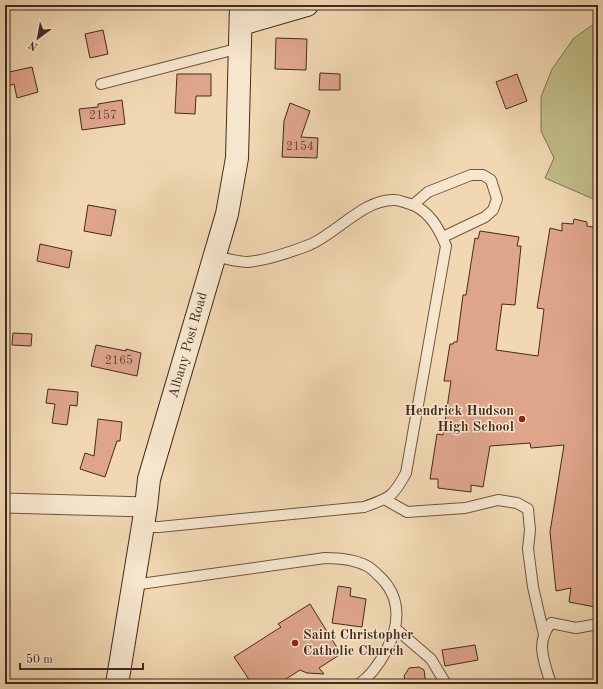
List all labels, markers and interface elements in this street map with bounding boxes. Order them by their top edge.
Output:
north arrow [18,18,58,58]
text: N [27,38,40,52]
house number: 2157 [89,109,117,122]
house number: 2154 [286,140,314,153]
street label: Albany Post Road [166,291,210,399]
house number: 2165 [105,354,133,367]
place label: Hendrick Hudson High School [404,404,514,434]
marker: Hendrick Hudson High School [517,414,527,424]
place label: Saint Christopher Catholic Church [303,628,413,658]
marker: Saint Christopher Catholic Church [290,638,300,648]
scale bar [20,645,143,671]
text: 50 m [26,653,53,666]

